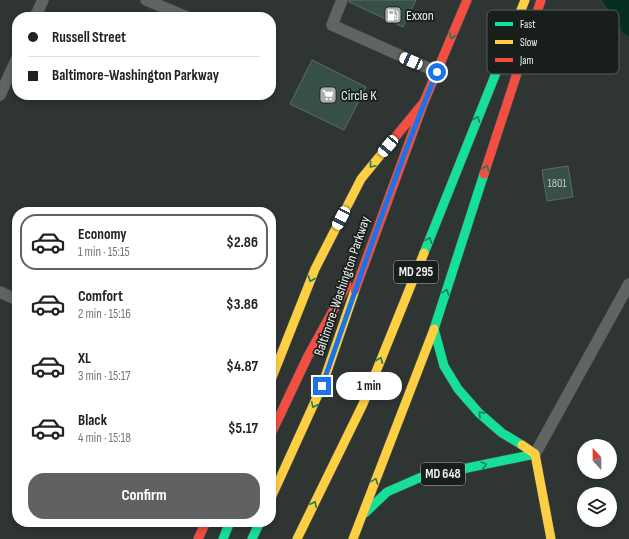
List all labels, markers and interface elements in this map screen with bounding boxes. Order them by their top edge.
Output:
fuel station icon: Exxon [383,5,403,25]
place label: Exxon [406,7,434,24]
legend [487,10,619,74]
text: Fast [520,18,536,31]
text: Russell Street [52,28,126,47]
one-way arrow [449,32,457,39]
text: Slow [520,36,537,49]
car [398,51,424,71]
text: Jam [519,54,534,67]
route start [428,63,446,81]
text: Baltimore-Washington Parkway [52,66,219,85]
supermarket icon: Circle K [318,85,338,105]
place label: Circle K [341,87,377,104]
one-way arrow [473,116,481,123]
car [376,133,400,159]
one-way arrow [370,160,377,167]
one-way arrow [481,165,490,172]
house number: 1801 [547,176,567,191]
car [330,205,352,231]
street label: Baltimore-Washington Parkway [310,213,374,358]
icon: car [30,224,66,260]
text: Economy [78,225,127,244]
text: $2.86 [226,233,258,252]
one-way arrow [424,236,432,243]
text: 1 min · 15:15 [78,244,130,260]
road number: MD 295 [394,261,438,283]
one-way arrow [307,275,315,282]
icon: car [30,286,66,322]
text: Comfort [78,287,123,306]
one-way arrow [441,288,450,295]
text: $3.86 [226,295,258,314]
text: 2 min · 15:16 [78,306,131,322]
icon: car [30,348,66,384]
text: XL [78,349,91,368]
text: $4.87 [226,357,258,376]
one-way arrow [376,357,384,364]
text: 3 min · 15:17 [78,368,131,384]
callout: 1 min [336,372,402,400]
route end [313,377,331,395]
text: 1 min [357,378,381,394]
one-way arrow [310,402,318,409]
icon: car [30,410,66,446]
text: Black [78,411,107,430]
one-way arrow [478,411,486,419]
text: $5.17 [228,419,258,438]
text: 4 min · 15:18 [78,430,131,446]
north arrow [577,439,617,479]
map controls [577,439,617,527]
one-way arrow [481,461,487,469]
road number: MD 648 [421,463,465,485]
button: Confirm [28,473,260,519]
one-way arrow [371,477,379,484]
button: layers [577,487,617,527]
one-way arrow [309,501,317,508]

